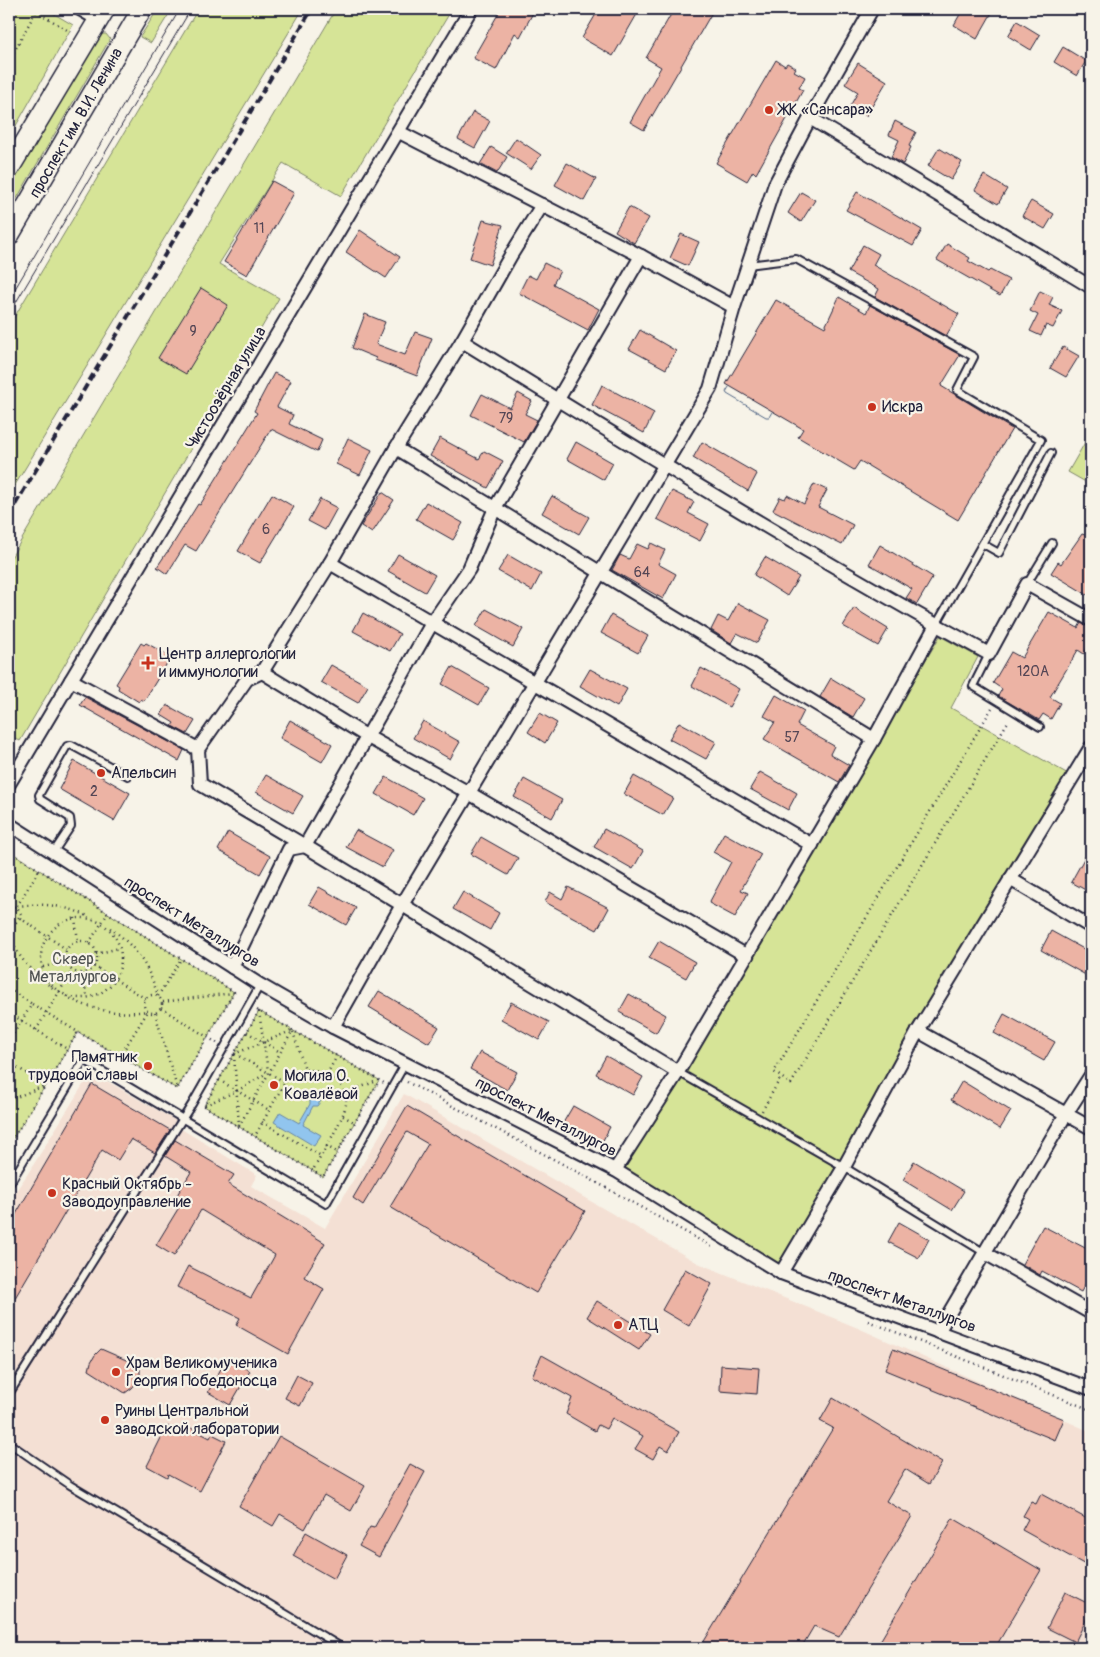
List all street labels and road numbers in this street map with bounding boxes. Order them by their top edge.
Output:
street label: проспект им. В.И. Ленина [25,44,127,202]
street label: Чистоозёрная улица [181,323,271,453]
street label: проспект Металлургов [120,872,264,972]
street label: проспект Металлургов [472,1073,620,1161]
street label: проспект Металлургов [825,1265,979,1337]

